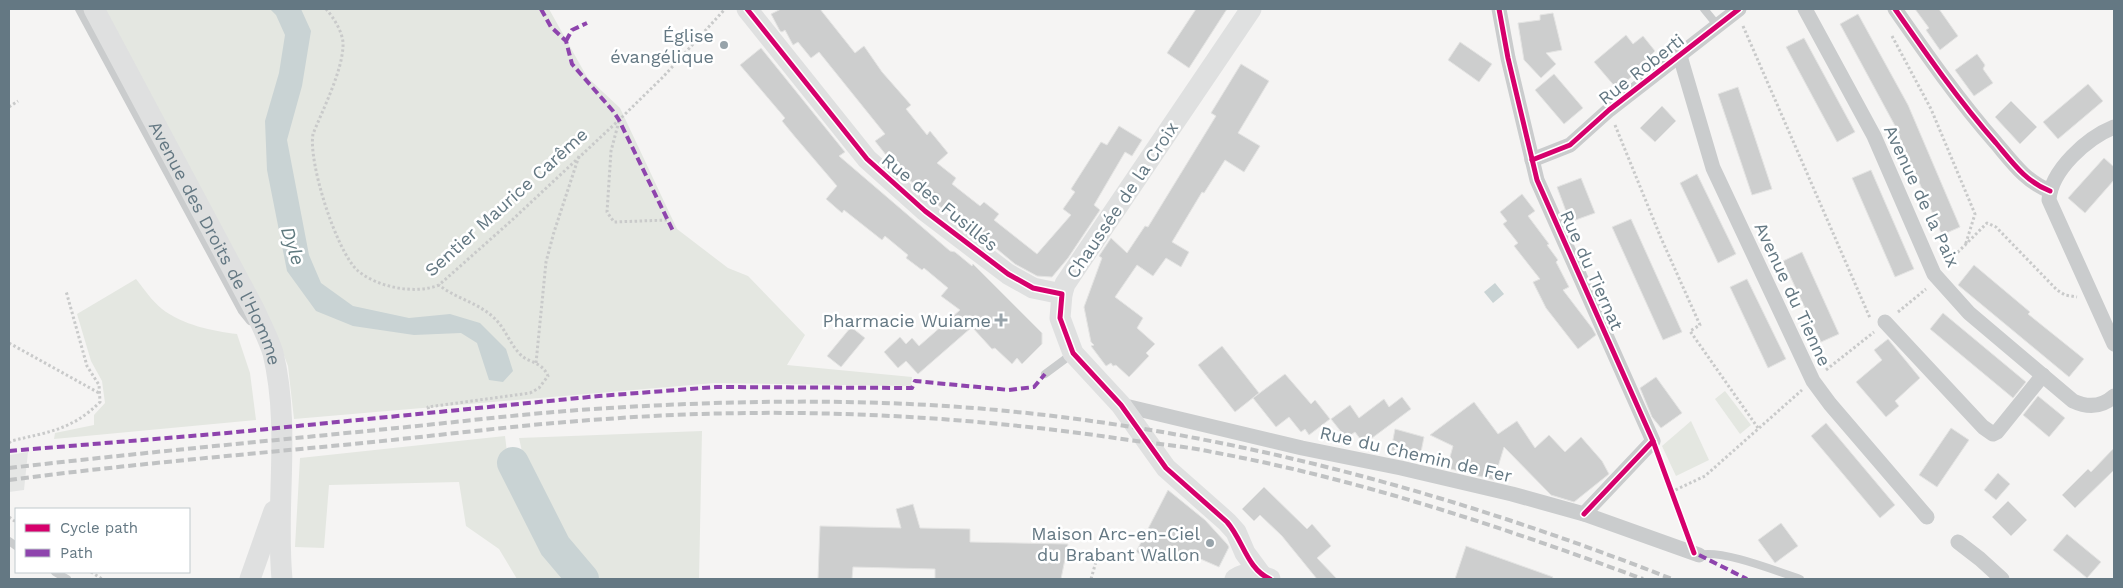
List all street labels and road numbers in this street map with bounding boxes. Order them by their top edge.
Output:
street label: Rue Roberti [1594,29,1688,109]
street label: Avenue des Droits de l'Homme [145,117,286,367]
street label: Chaussée de la Croix [1062,118,1182,282]
street label: Avenue de la Paix [1880,122,1964,270]
street label: Sentier Maurice Carême [420,123,592,281]
street label: Rue des Fusillés [878,149,1002,255]
street label: Rue du Tiernat [1556,207,1628,334]
street label: Avenue du Tienne [1750,219,1836,369]
street label: Rue du Chemin de Fer [1318,422,1514,486]

